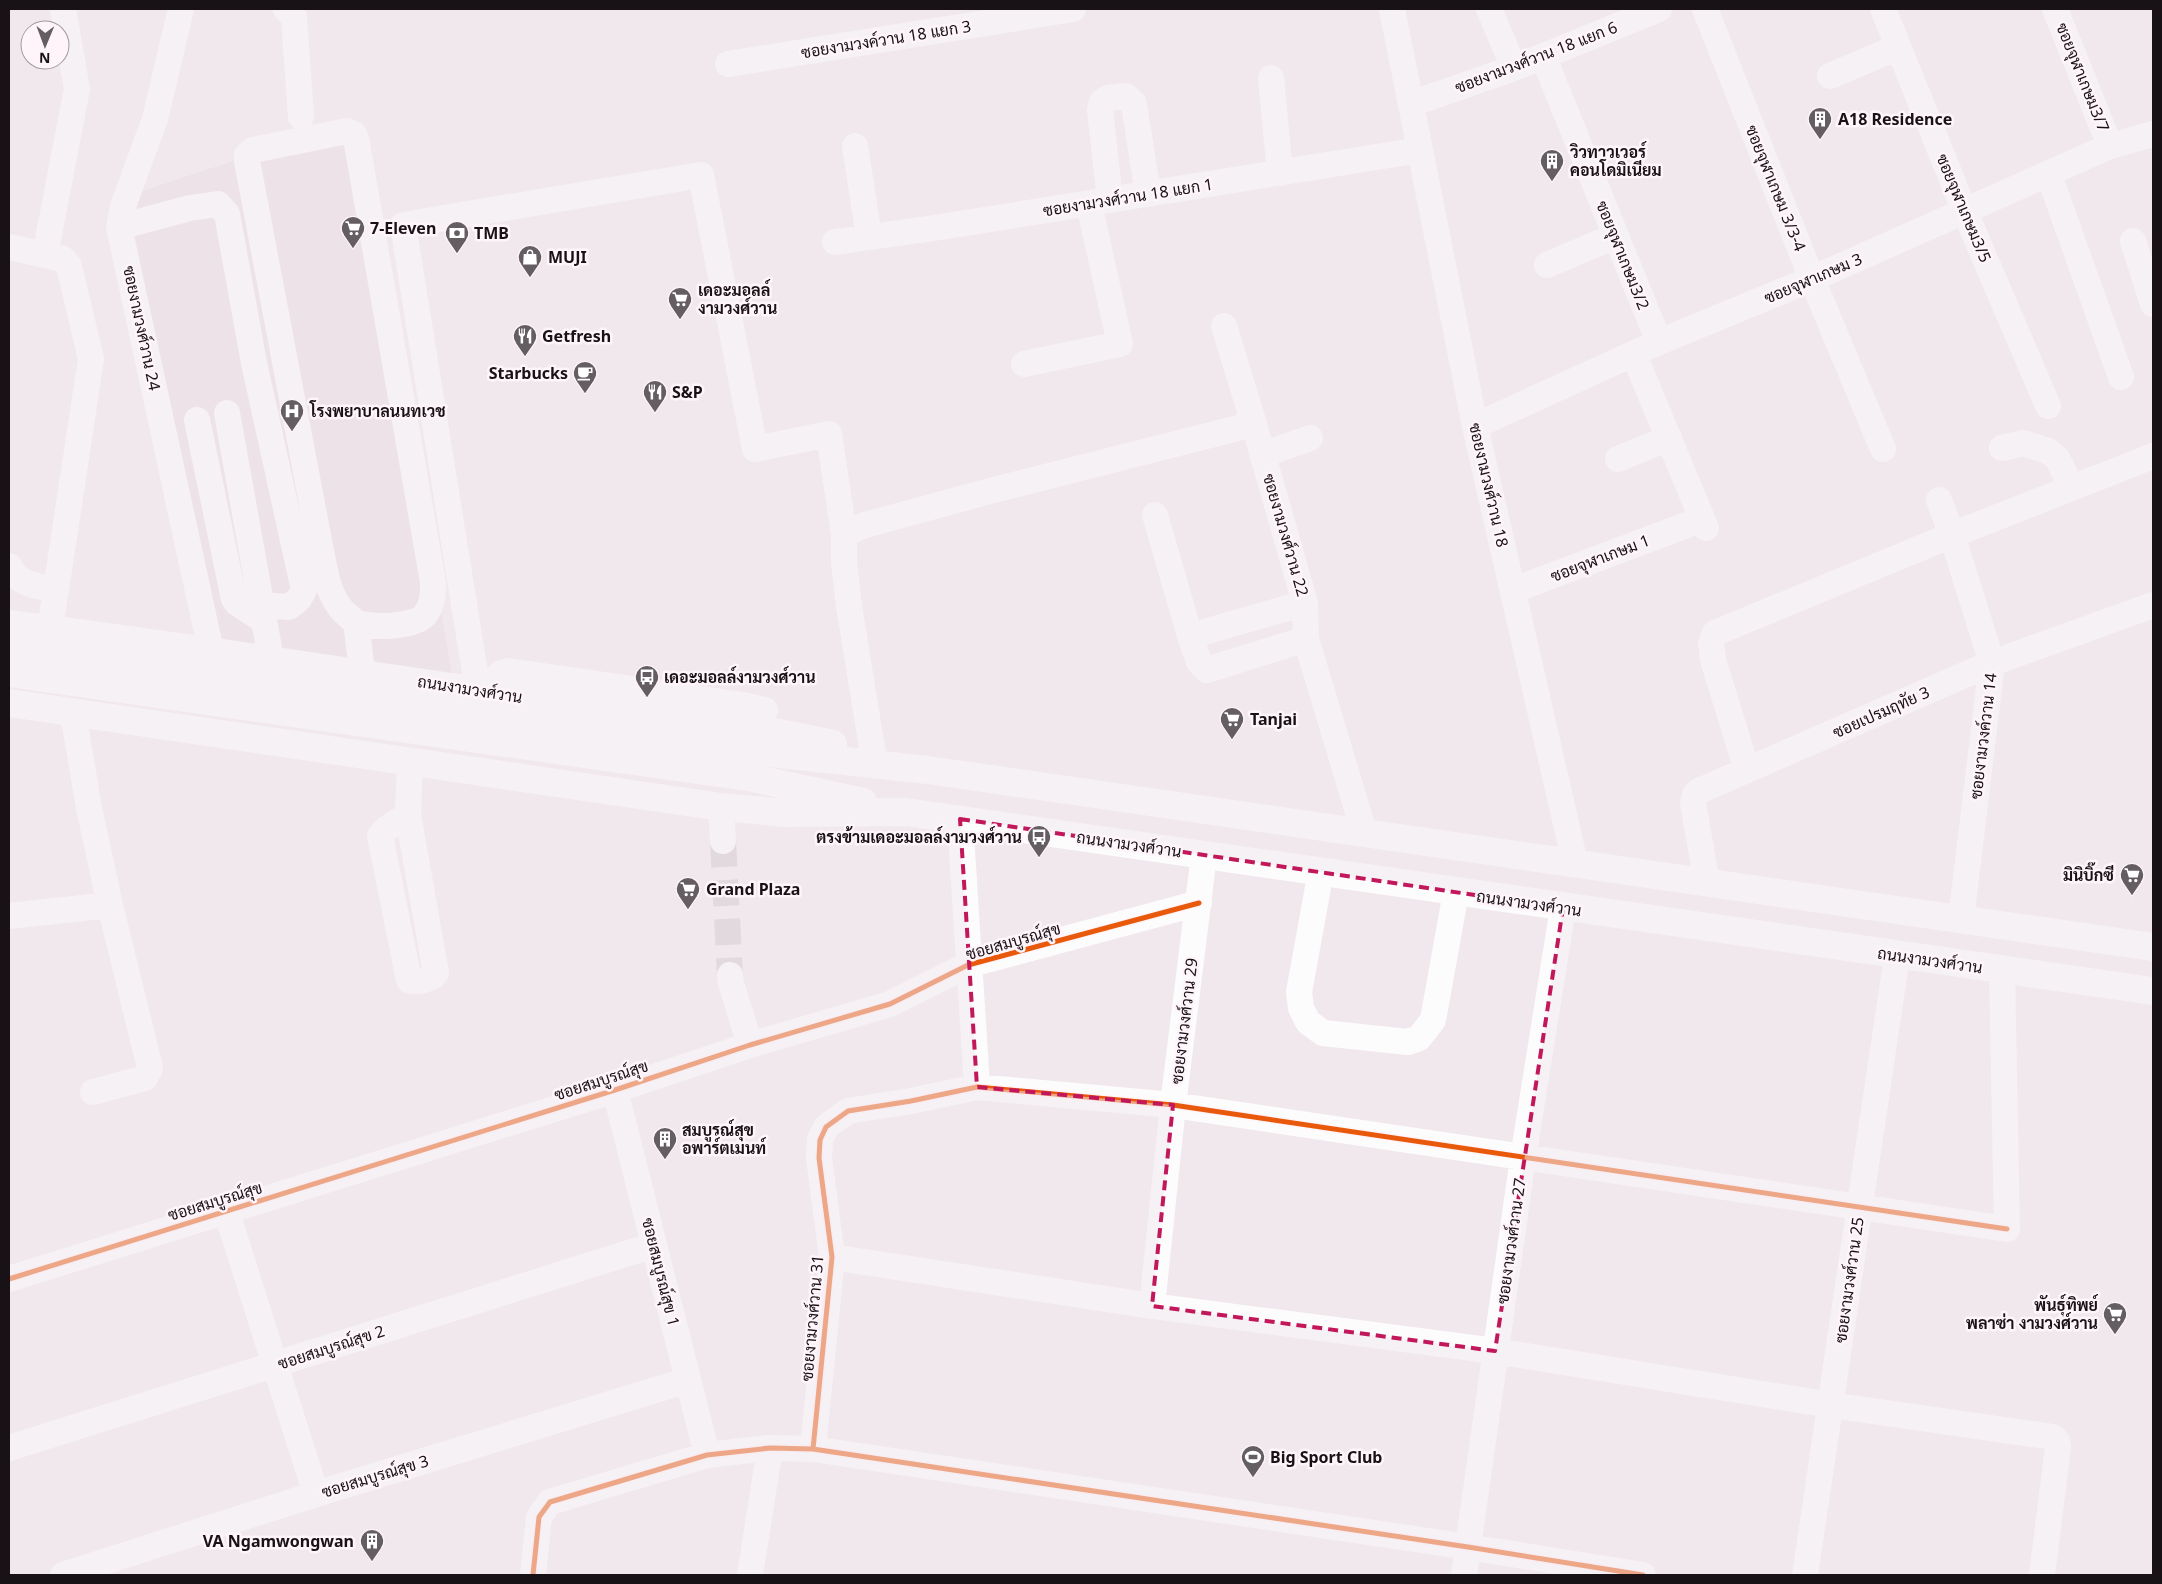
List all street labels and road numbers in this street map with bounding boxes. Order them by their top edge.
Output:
street label: ซอยงามวงค์วาน 18 แยก 3 [799,14,973,63]
street label: ซอยงามวงศ์วาน 18 แยก 6 [1451,15,1620,98]
street label: ซอยจุฬาเกษม3/7 [2050,19,2115,135]
street label: ซอยจุฬาเกษม 3/3-4 [1740,122,1811,255]
street label: ซอยจุฬาเกษม3/5 [1930,150,1997,266]
street label: ซอยงามวงศ์วาน 18 แยก 1 [1041,172,1215,221]
street label: ซอยจุฬาเกษม3/2 [1590,197,1655,313]
street label: ซอยจุฬาเกษม 3 [1760,247,1866,310]
street label: ซอยงามวงศ์วาน 24 [118,263,167,392]
street label: ซอยงามวงศ์วาน 18 [1464,420,1515,549]
street label: ซอยงามวงศ์วาน 22 [1258,471,1315,599]
street label: ซอยจุฬาเกษม 1 [1547,529,1653,588]
street label: ถนนงามวงศ์วาน [416,669,524,708]
street label: ซอยงามวงค์วาน 14 [1963,672,2002,800]
street label: ซอยเปรมฤทัย 3 [1829,681,1933,743]
street label: ถนนงามวงศ์วาน [1075,825,1183,862]
street label: ถนนงามวงศ์วาน [1475,884,1583,921]
street label: ซอยสมบูรณ์สุข [963,916,1063,966]
street label: ถนนงามวงศ์วาน [1876,941,1984,978]
street label: ซอยงามวงศ์วาน 29 [1164,957,1203,1085]
street label: ซอยสมบูรณ์สุข [551,1053,651,1107]
street label: ซอยสมบูรณ์สุข [165,1175,265,1227]
street label: ซอยงามวงศ์วาน 27 [1490,1176,1531,1305]
street label: ซอยสมบูรณ์สุข 1 [636,1215,686,1329]
street label: ซอยงามวงศ์วาน 25 [1828,1215,1869,1344]
street label: ซอยงามวงศ์วาน 31 [795,1254,828,1382]
street label: ซอยสมบูรณ์สุข 2 [275,1318,387,1376]
street label: ซอยสมบูรณ์สุข 3 [318,1448,432,1504]

